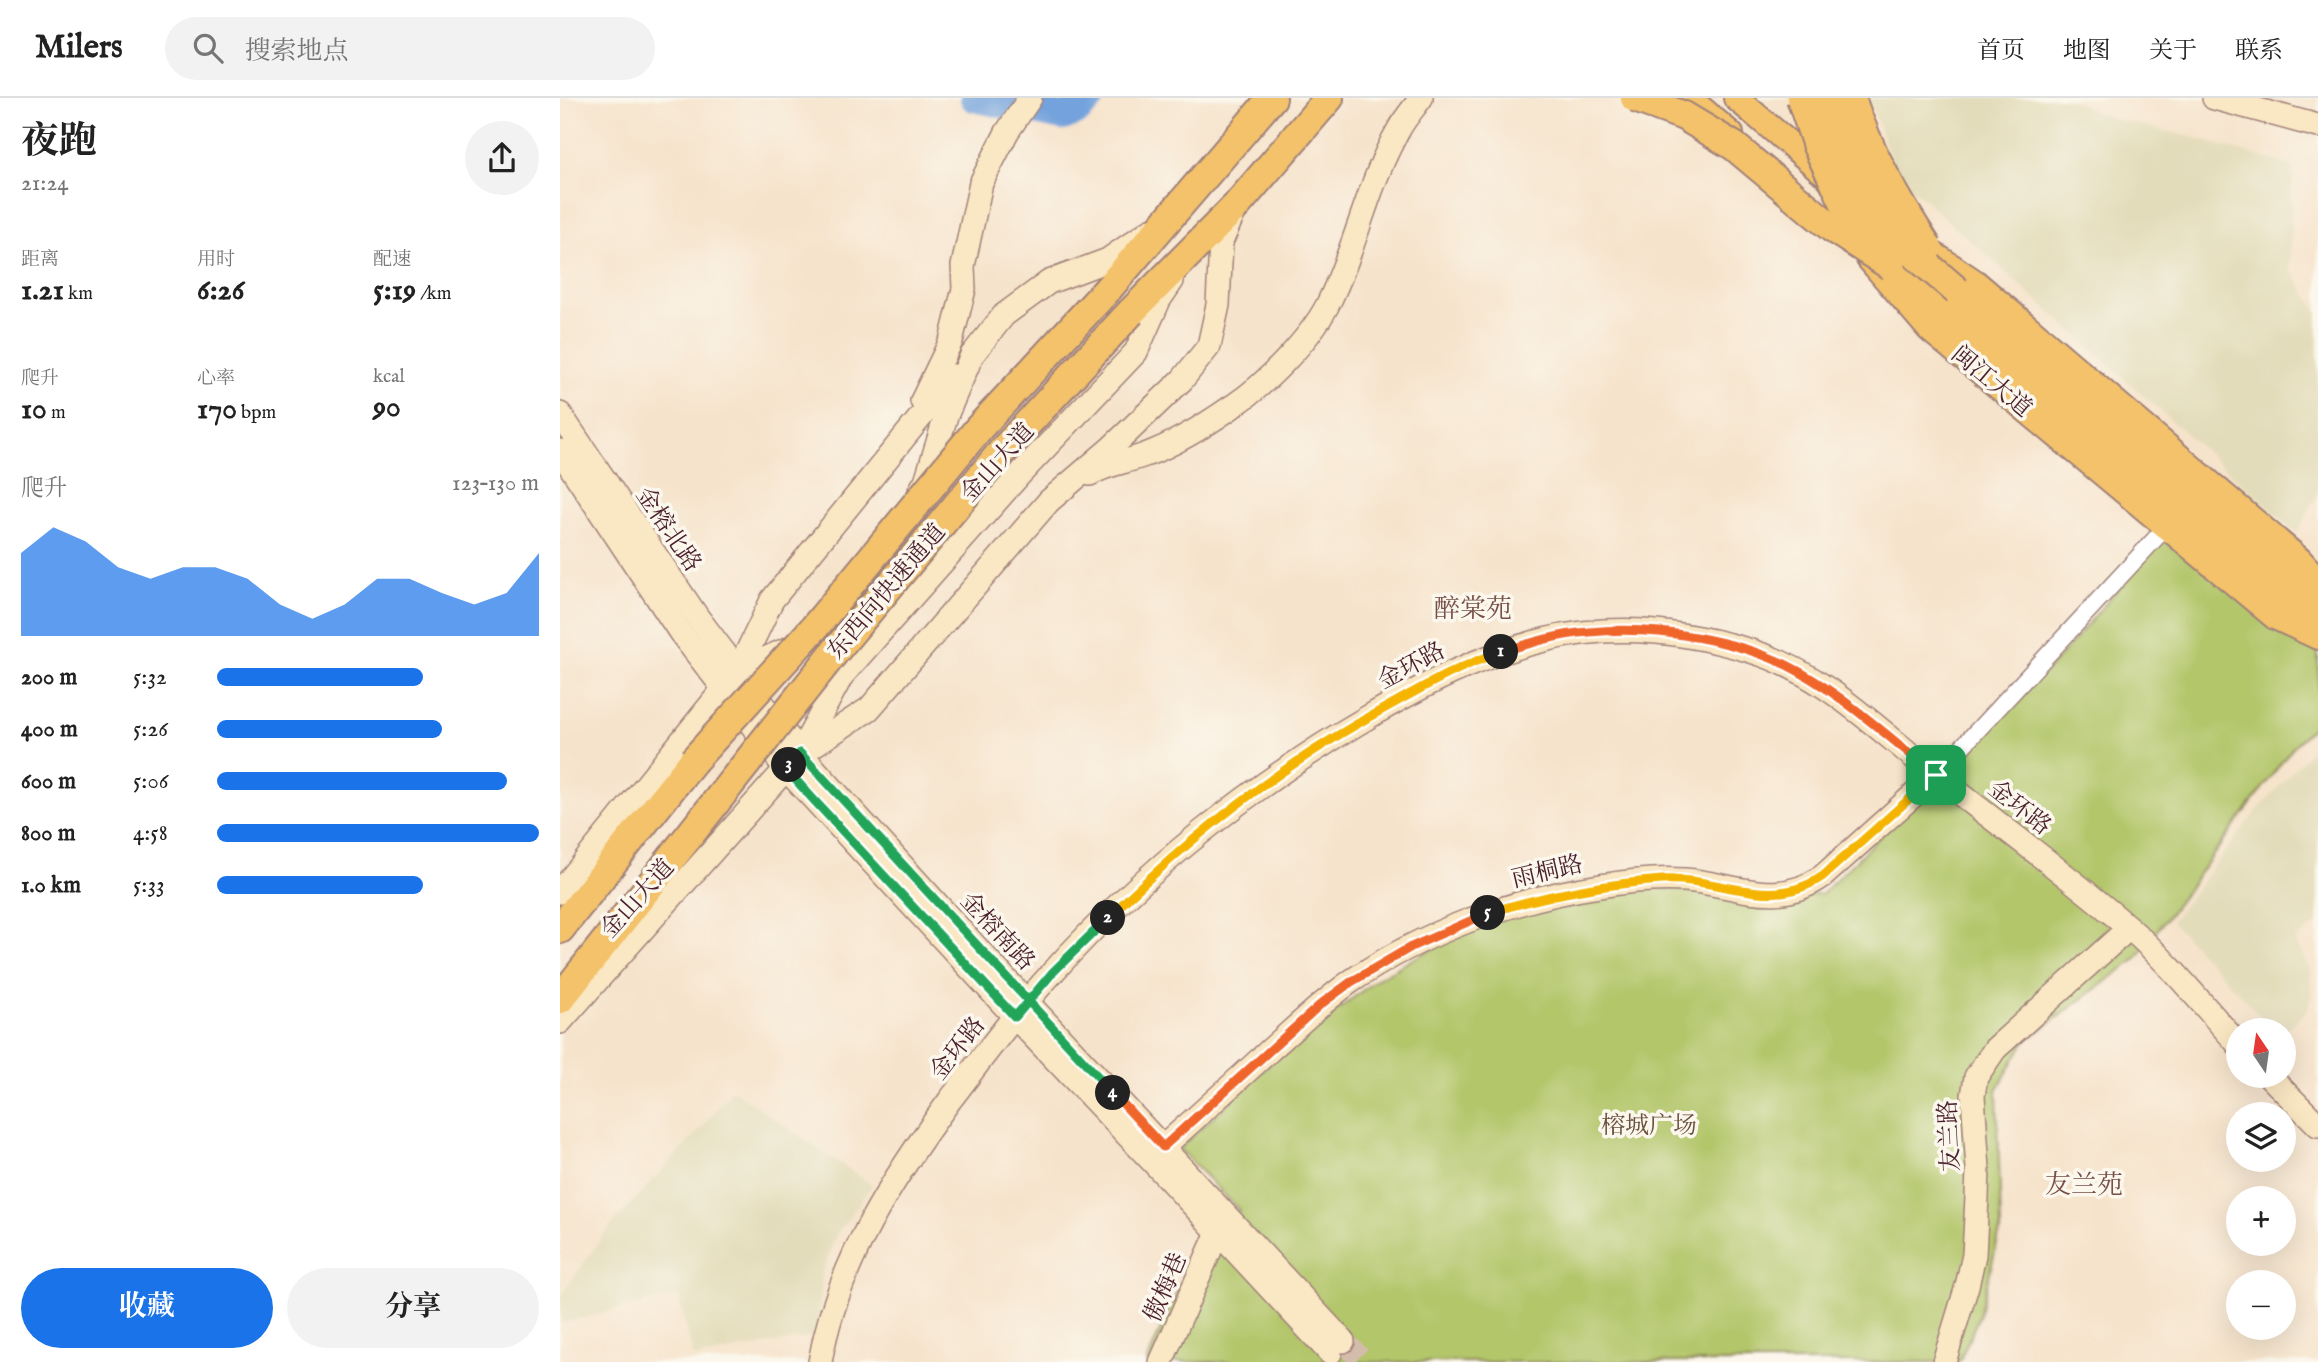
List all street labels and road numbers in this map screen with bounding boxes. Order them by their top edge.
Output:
street label: 闽江大道 [1944,339,2038,425]
street label: 金山大道 [954,417,1042,509]
street label: 金榕北路 [628,481,707,578]
street label: 东西向快速通道 [821,518,953,666]
street label: 金环路 [1373,636,1451,697]
street label: 金环路 [1981,774,2057,843]
street label: 雨桐路 [1509,849,1586,896]
street label: 金山大道 [594,853,682,945]
street label: 金榕南路 [953,886,1041,978]
street label: 金环路 [924,1011,993,1087]
street label: 友兰路 [1933,1099,1968,1173]
street label: 傲梅巷 [1138,1248,1195,1327]

